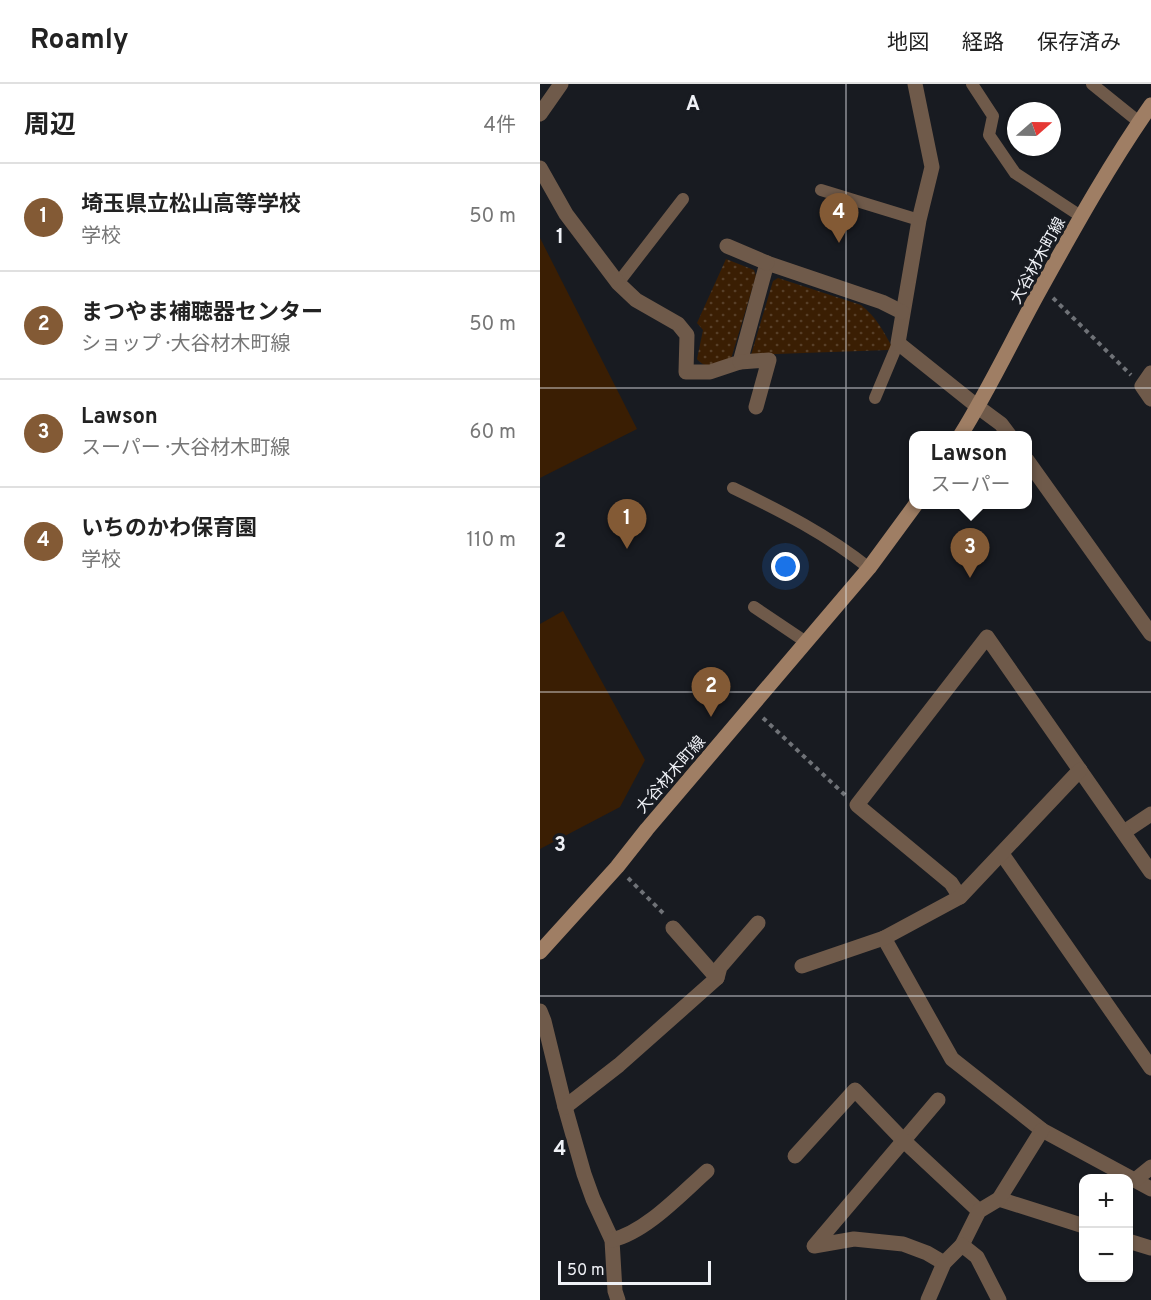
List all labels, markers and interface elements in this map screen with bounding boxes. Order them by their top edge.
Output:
text: Roamly [30,23,129,59]
text: 地図 [887,30,929,57]
text: 経路 [962,30,1004,57]
text: 保存済み [1037,30,1121,57]
text: A [686,92,700,118]
north arrow [1007,102,1061,156]
text: 周辺 [24,110,76,143]
text: 4件 [484,113,516,139]
text: 埼玉県立松山高等学校 [81,192,301,219]
pin: 4 [820,194,858,243]
text: 1 [40,204,48,230]
text: 50 m [469,204,516,230]
street label: 大谷材木町線 [1007,214,1071,308]
text: 学校 [81,224,121,250]
text: 1 [556,225,564,251]
text: まつやま補聴器センター [81,300,323,327]
text: 2 [37,312,50,338]
text: 50 m [469,312,516,338]
text: ショップ · 大谷材木町線 [81,332,290,358]
text: Lawson [81,404,158,431]
text: 3 [38,420,50,446]
text: 60 m [470,420,516,446]
popup [909,431,1032,509]
text: スーパー · 大谷材木町線 [81,436,290,462]
text: Lawson [931,441,1007,468]
text: スーパー [931,473,1010,499]
pin: 1 [608,500,646,549]
text: いちのかわ保育園 [81,516,257,543]
text: 4 [37,528,50,554]
text: 110 m [467,528,516,554]
pin: 3 [950,528,990,578]
text: 2 [554,529,566,555]
text: 学校 [81,548,121,574]
your location [771,552,800,581]
pin: 2 [692,668,730,717]
street label: 大谷材木町線 [632,733,711,818]
text: 3 [554,833,566,859]
text: 4 [554,1137,566,1163]
map controls [1079,1174,1133,1282]
button: + [1079,1174,1133,1228]
button: − [1079,1228,1133,1282]
scale bar [558,1258,711,1286]
text: 50 m [567,1261,605,1281]

